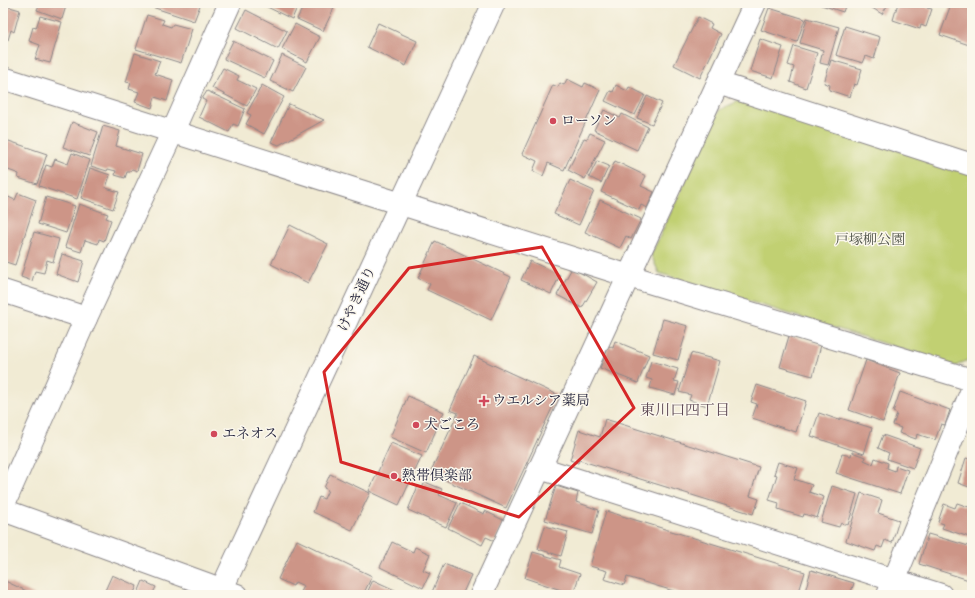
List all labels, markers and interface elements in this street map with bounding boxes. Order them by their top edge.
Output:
place label: ローソン [561,112,616,130]
marker: ローソン [548,116,558,126]
park label: 戸塚柳公園 [835,231,905,249]
street label: けやき通り [334,263,380,335]
place label: ウエルシア薬局 [492,392,590,410]
marker: ウエルシア薬局 [479,396,489,406]
district label: 東川口四丁目 [640,401,730,420]
place label: 犬ごころ [424,416,480,434]
marker: 犬ごころ [411,420,421,430]
place label: エネオス [222,425,278,443]
marker: エネオス [209,429,219,439]
place label: 熱帯倶楽部 [402,467,472,485]
marker: 熱帯倶楽部 [389,471,399,481]

